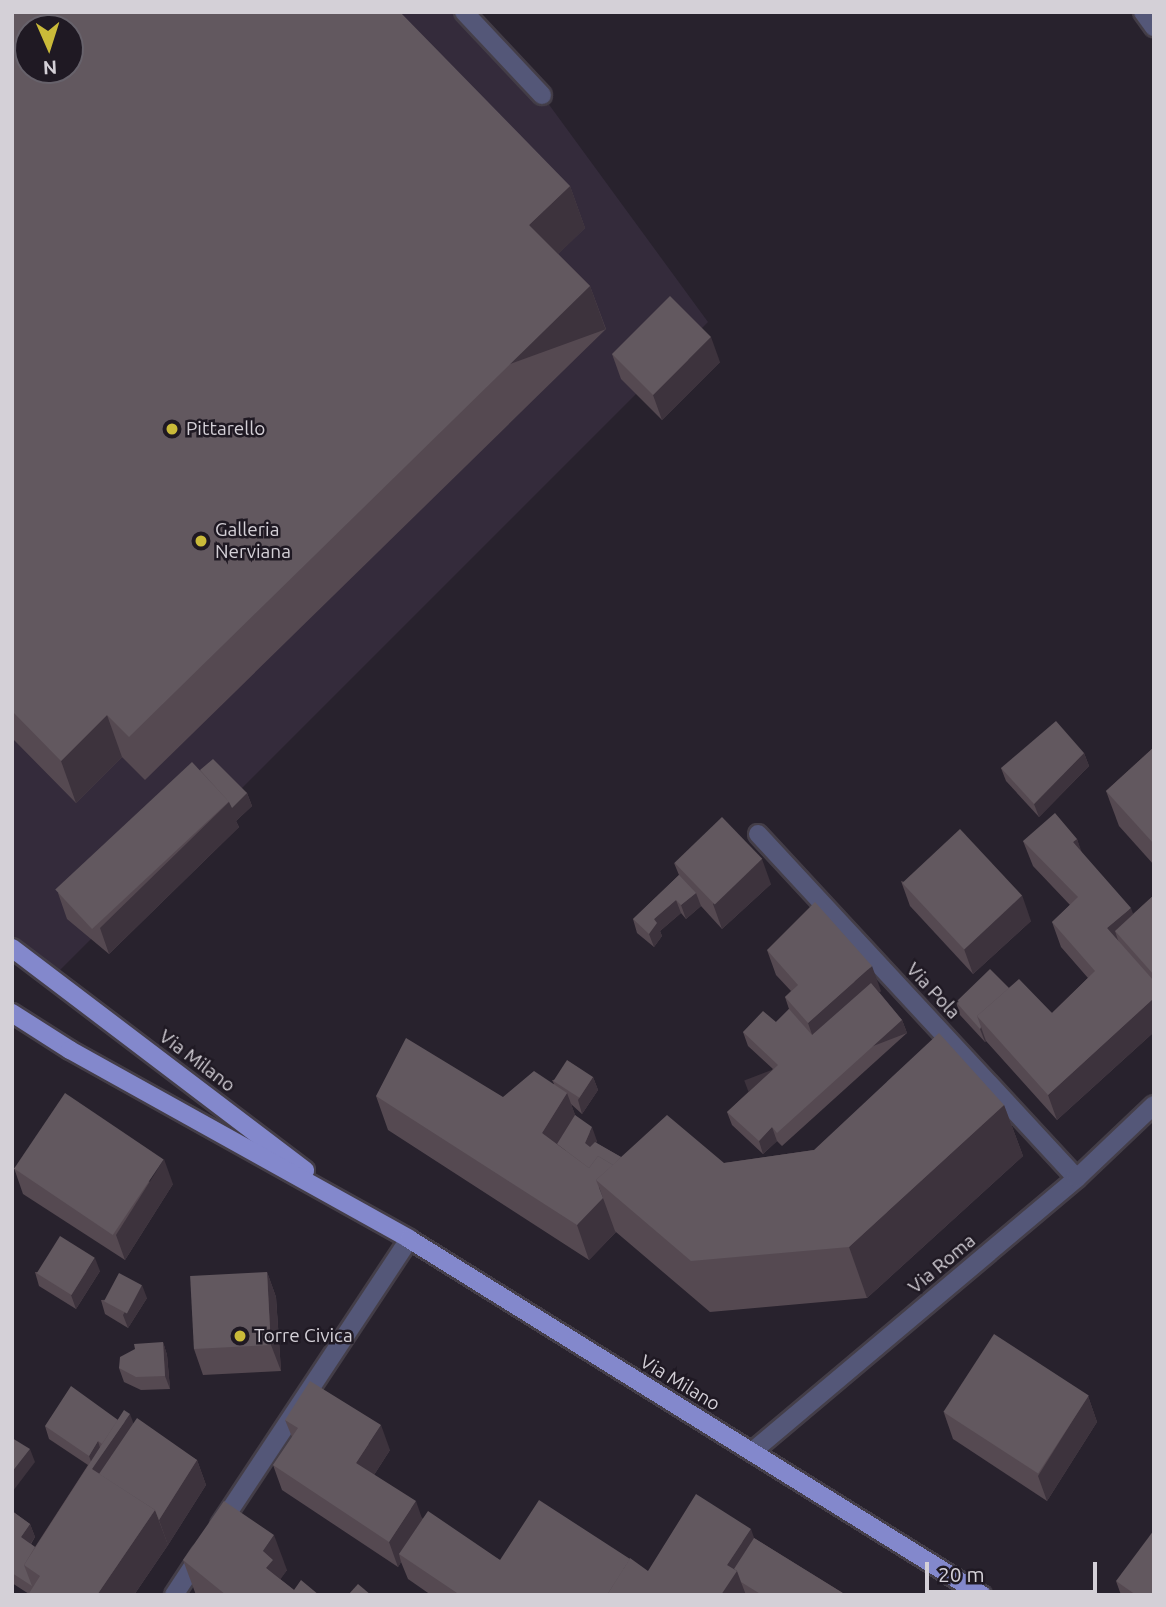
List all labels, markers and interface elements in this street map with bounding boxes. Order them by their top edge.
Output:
north arrow [14,14,84,84]
text: N [42,57,58,79]
place label: Pittarello [186,418,265,440]
marker: Pittarello [164,421,180,437]
place label: Galleria Nerviana [215,519,291,563]
marker: Galleria Nerviana [193,533,209,549]
street label: Via Pola [901,958,965,1024]
street label: Via Milano [154,1025,240,1097]
street label: Via Roma [904,1229,980,1299]
place label: Torre Civica [254,1325,353,1347]
marker: Torre Civica [232,1328,248,1344]
street label: Via Milano [636,1350,724,1416]
scale bar [928,1548,1100,1592]
text: 20 m [938,1562,985,1586]

